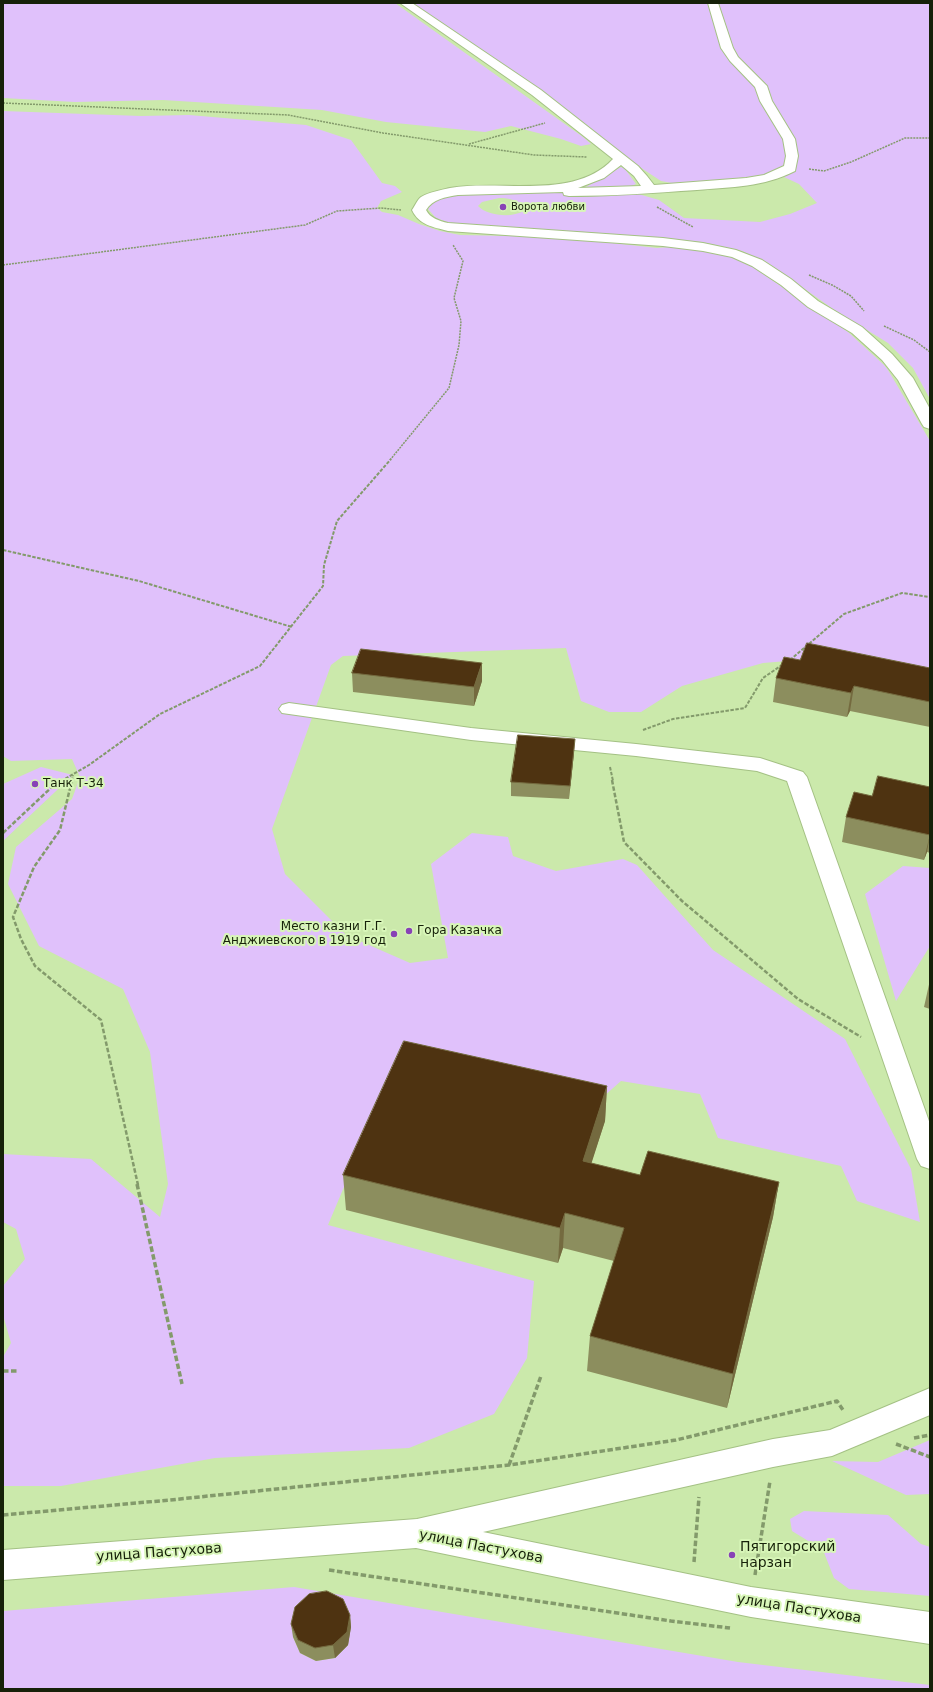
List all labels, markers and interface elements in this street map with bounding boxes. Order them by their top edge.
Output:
place label: Ворота любви [511,201,585,213]
marker: Ворота любви [498,202,508,212]
place label: Танк Т-34 [43,777,104,791]
marker: Танк Т-34 [30,779,40,789]
place label: Место казни Г.Г. Анджиевского в 1919 год [223,920,386,948]
place label: Гора Казачка [417,924,502,938]
marker: Гора Казачка [404,926,414,936]
marker: Место казни Г.Г. Анджиевского в 1919 год [389,929,399,939]
street label: улица Пастухова [418,1527,544,1567]
place label: Пятигорский нарзан [740,1539,835,1572]
street label: улица Пастухова [96,1540,222,1566]
marker: Пятигорский нарзан [727,1550,737,1560]
street label: улица Пастухова [736,1591,862,1627]

